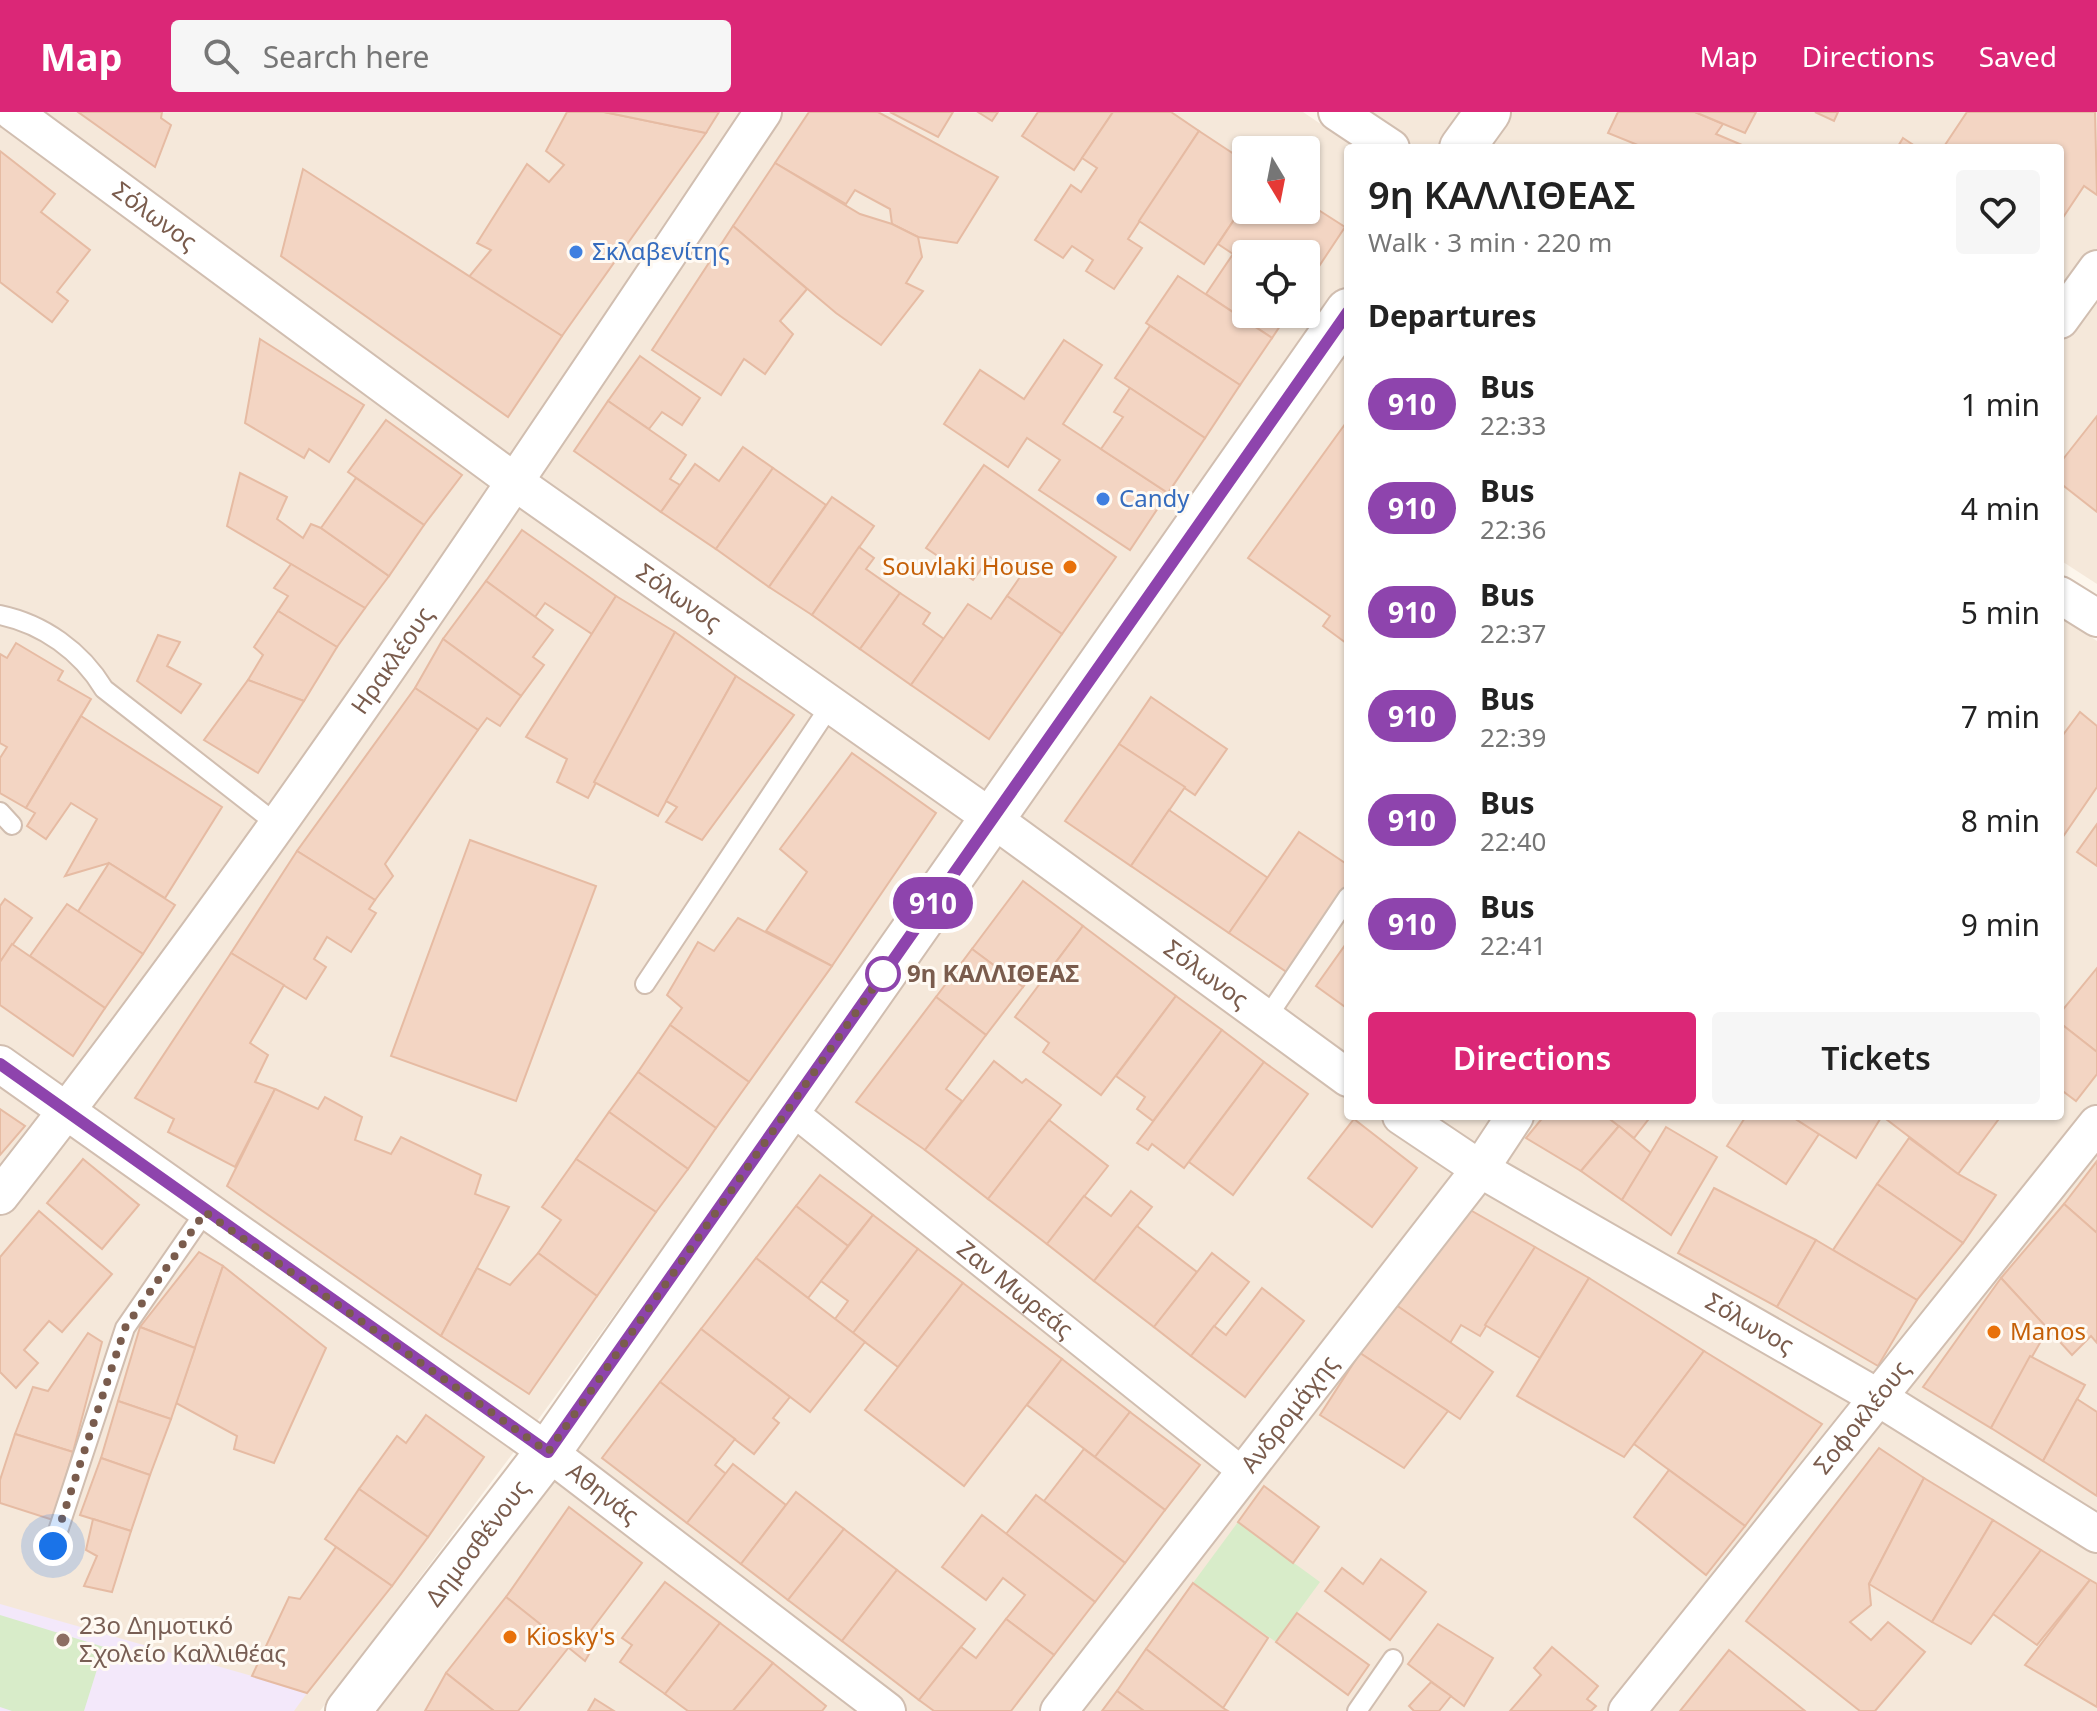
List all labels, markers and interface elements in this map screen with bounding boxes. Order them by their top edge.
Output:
search box [171,20,731,92]
text: Map [40,30,123,82]
icon: search [199,34,243,78]
text: Search here [263,36,430,77]
text: Map [1699,37,1758,75]
text: Directions [1802,37,1935,75]
text: Saved [1979,37,2057,75]
north arrow [1232,136,1320,224]
map controls [1232,136,1320,328]
text: 9η ΚΑΛΛΙΘΕΑΣ [1368,168,1635,220]
button: heart [1956,170,2040,254]
street label: Σόλωνος [107,173,204,257]
text: Walk · 3 min · 220 m [1368,224,1612,260]
place label: Σκλαβενίτης [592,234,730,267]
button: locate [1232,240,1320,328]
marker: Σκλαβενίτης [567,243,585,261]
text: Departures [1368,295,1537,336]
text: Bus [1480,366,1535,407]
text: 1 min [1961,384,2040,425]
text: 910 [1388,385,1436,423]
text: 22:33 [1480,407,1546,443]
text: Bus [1480,470,1535,511]
place label: Candy [1119,481,1190,514]
text: 4 min [1961,488,2040,529]
text: 910 [1388,489,1436,527]
marker: Candy [1094,490,1112,508]
text: 22:36 [1480,511,1546,547]
place label: Souvlaki House [882,549,1054,582]
street label: Σόλωνος [630,555,729,638]
marker: Souvlaki House [1061,558,1079,576]
text: Bus [1480,574,1535,615]
text: 5 min [1961,592,2040,633]
text: 910 [1388,593,1436,631]
street label: Ηρακλέους [342,599,440,720]
text: 22:37 [1480,615,1546,651]
text: Bus [1480,678,1535,719]
text: 7 min [1961,696,2040,737]
text: 910 [1388,697,1436,735]
text: 22:39 [1480,719,1546,755]
text: Bus [1480,782,1535,823]
text: 8 min [1961,800,2040,841]
text: 910 [1388,801,1436,839]
text: 22:40 [1480,823,1546,859]
line badge: 910 [887,877,979,929]
text: 910 [909,884,957,922]
text: Bus [1480,886,1535,927]
text: 9 min [1961,904,2040,945]
text: 910 [1388,905,1436,943]
text: 22:41 [1480,927,1546,963]
street label: Σόλωνος [1158,931,1256,1015]
place label: 9η ΚΑΛΛΙΘΕΑΣ [907,956,1079,989]
marker: 9η ΚΑΛΛΙΘΕΑΣ [866,957,900,991]
button: Directions [1368,1012,1696,1104]
button: Tickets [1712,1012,2040,1104]
street label: Ζαν Μωρεάς [951,1232,1081,1345]
street label: Σόλωνος [1700,1284,1801,1361]
place label: Manos [2010,1314,2086,1347]
marker: Manos [1985,1323,2003,1341]
street label: Ανδρομάχης [1232,1347,1345,1479]
street label: Σοφοκλέους [1805,1353,1917,1480]
street label: Αθηνάς [561,1454,646,1531]
street label: Δημοσθένους [417,1472,536,1613]
your location [33,1526,73,1566]
place label: 23ο Δημοτικό Σχολείο Καλλιθέας [79,1608,286,1669]
place label: Kiosky's [526,1619,615,1652]
marker: Kiosky's [501,1628,519,1646]
marker: 23ο Δημοτικό Σχολείο Καλλιθέας [54,1631,72,1649]

